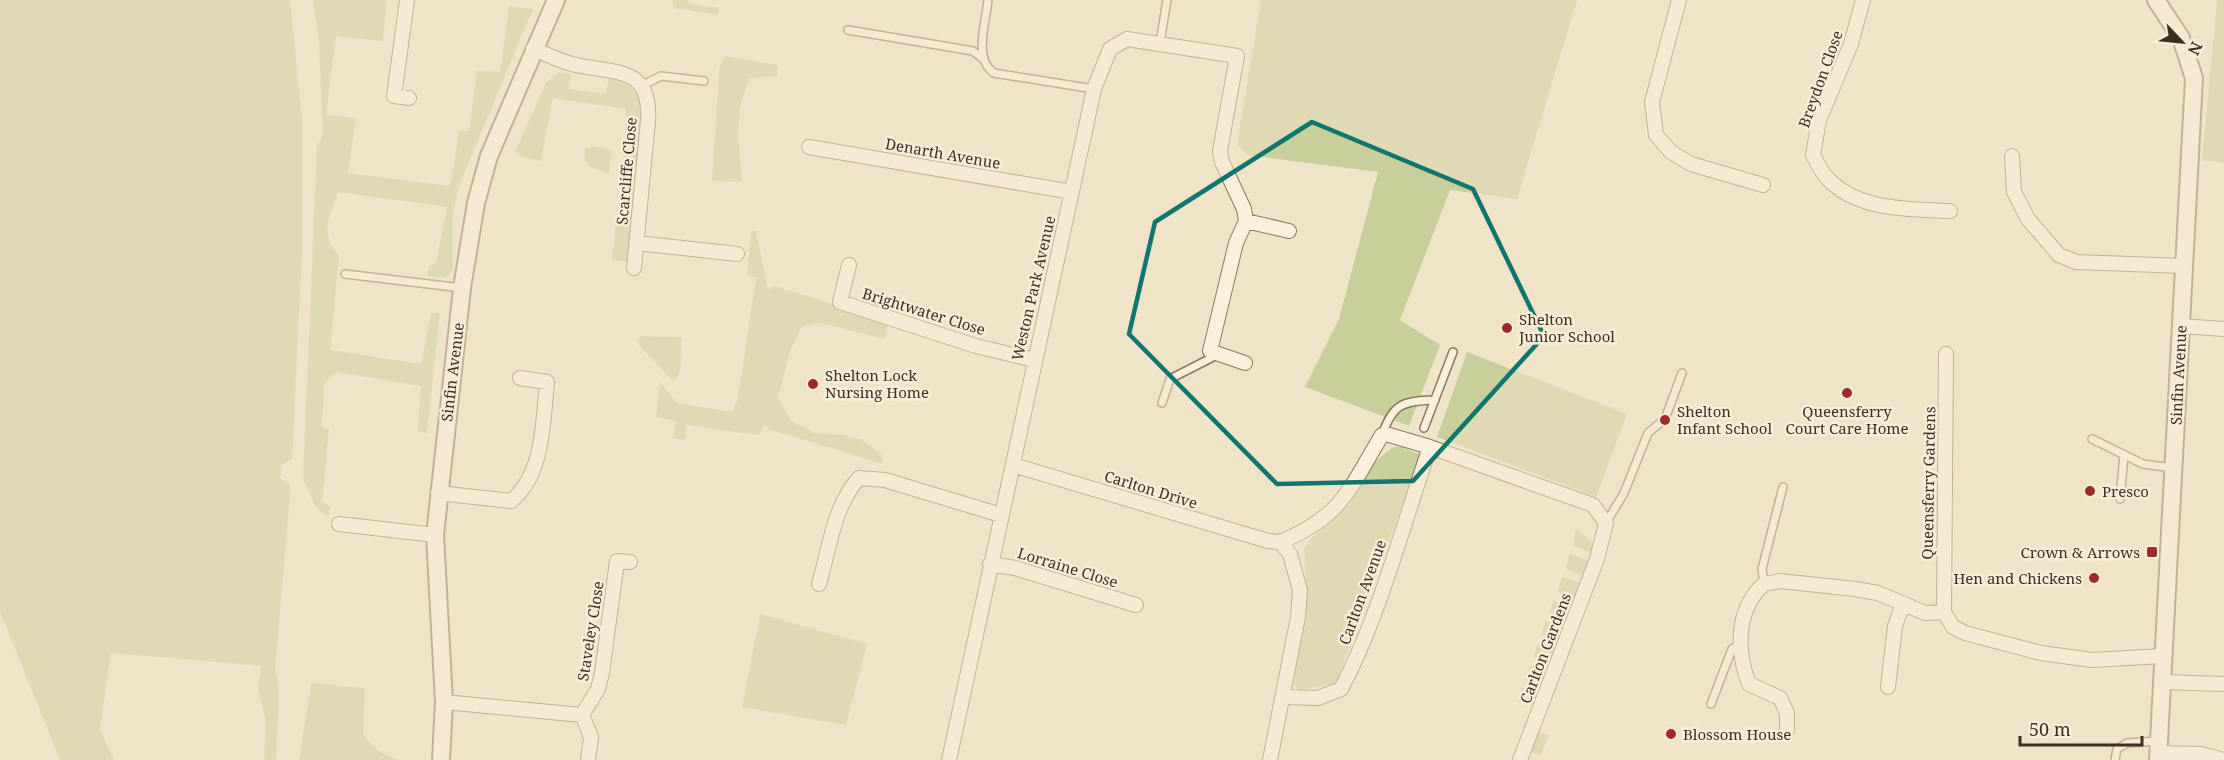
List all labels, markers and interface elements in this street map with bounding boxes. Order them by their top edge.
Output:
north arrow [2152,12,2212,72]
street label: Breydon Close [1793,28,1847,130]
text: N [2183,38,2208,59]
street label: Scarcliffe Close [611,116,641,226]
street label: Denarth Avenue [884,133,1002,173]
street label: Weston Park Avenue [1007,214,1059,362]
street label: Brightwater Close [860,283,988,339]
place label: Shelton Junior School [1518,309,1615,346]
street label: Sinfin Avenue [436,321,468,423]
marker: Shelton Junior School [1500,321,1514,335]
street label: Sinfin Avenue [2165,325,2191,425]
place label: Shelton Lock Nursing Home [825,365,929,402]
marker: Shelton Lock Nursing Home [806,377,820,391]
marker: Queensferry Court Care Home [1840,386,1854,400]
place label: Shelton Infant School [1677,401,1772,438]
place label: Queensferry Court Care Home [1785,401,1909,438]
street label: Queensferry Gardens [1917,406,1939,560]
marker: Shelton Infant School [1658,413,1672,427]
street label: Carlton Drive [1102,465,1200,513]
place label: Presco [2102,481,2149,501]
marker: Presco [2083,484,2097,498]
street label: Carlton Avenue [1334,537,1390,647]
street label: Lorraine Close [1015,542,1121,592]
place label: Crown & Arrows [2020,542,2140,562]
marker: Crown & Arrows [2145,545,2159,559]
place label: Hen and Chickens [1953,568,2082,588]
marker: Hen and Chickens [2087,571,2101,585]
street label: Staveley Close [572,580,608,682]
street label: Carlton Gardens [1515,590,1575,706]
scale bar [2020,709,2142,747]
text: 50 m [2029,717,2071,741]
place label: Blossom House [1683,724,1791,744]
marker: Blossom House [1664,727,1678,741]

